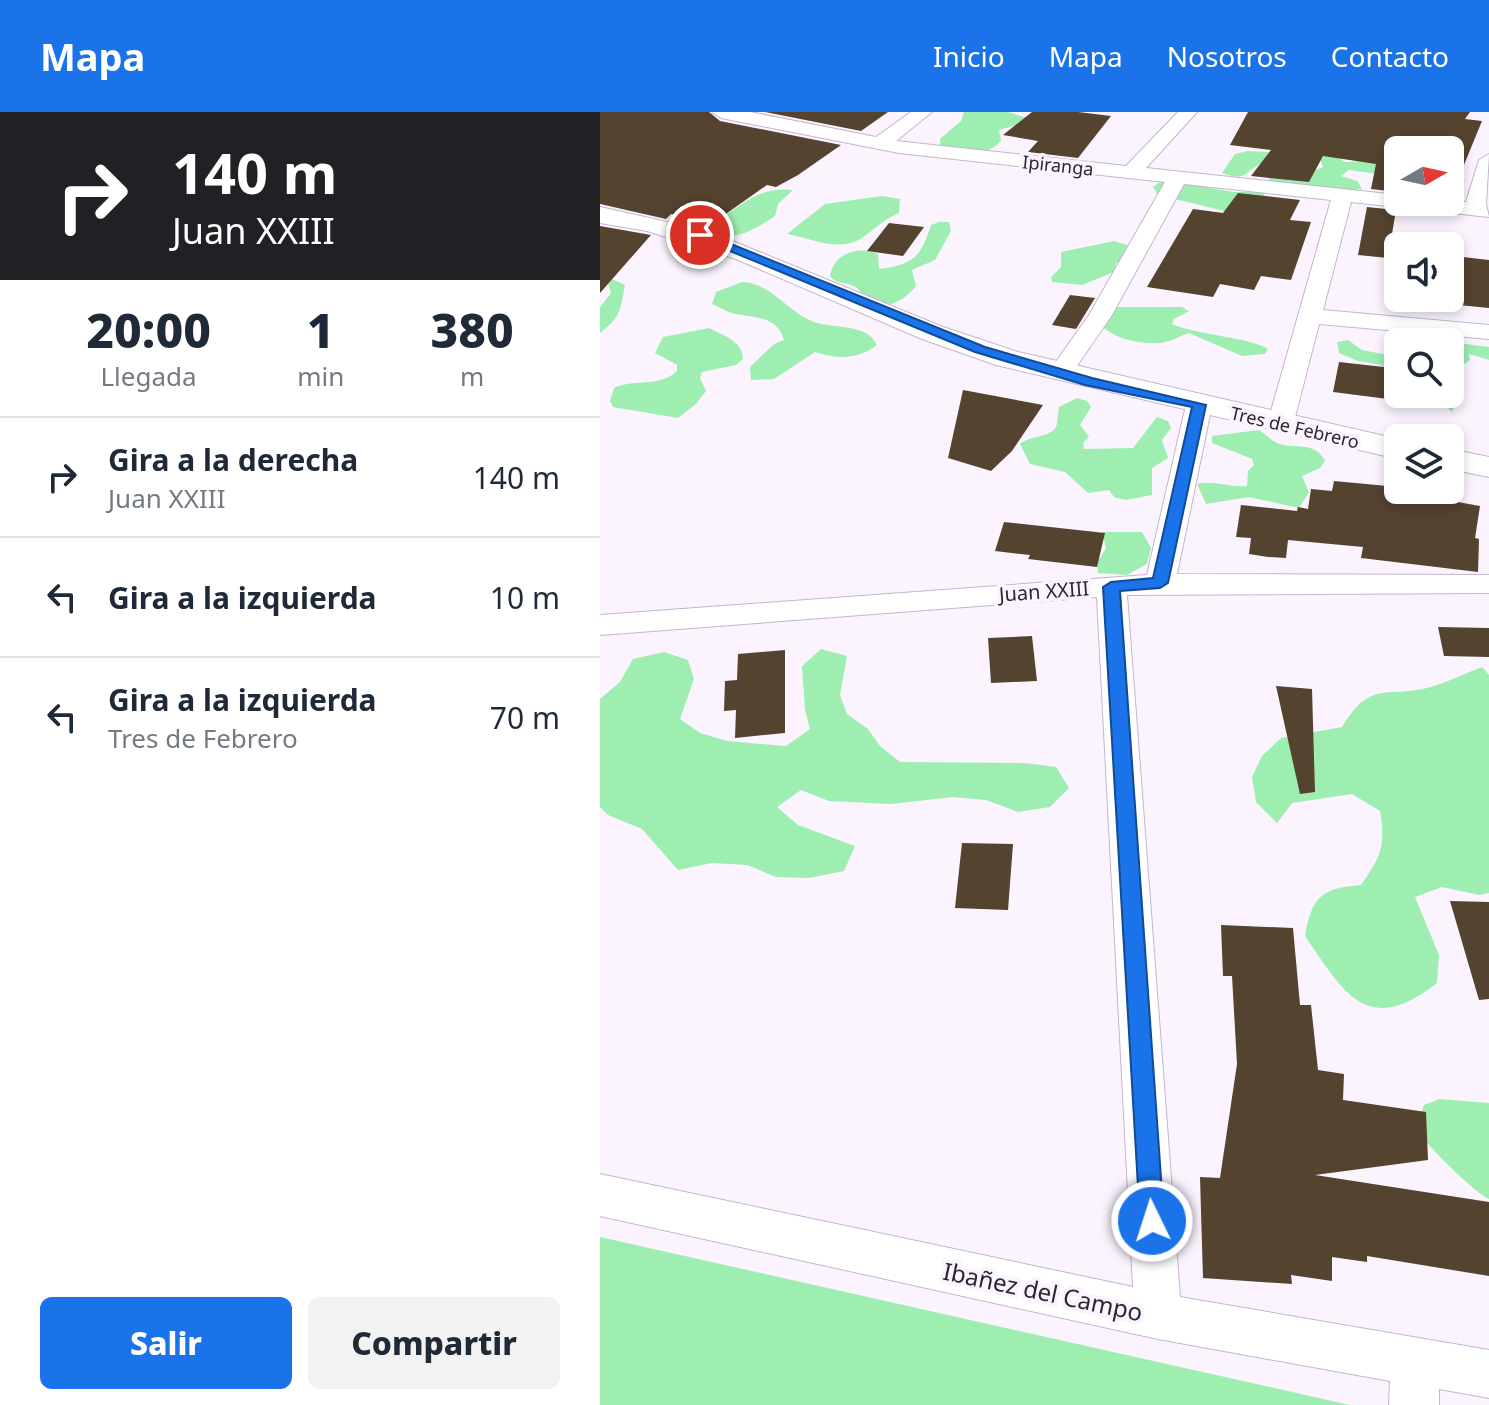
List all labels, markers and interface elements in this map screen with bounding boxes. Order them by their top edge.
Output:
text: Mapa [40,30,145,82]
text: Inicio [933,37,1005,75]
text: Mapa [1049,37,1123,75]
text: Nosotros [1167,37,1287,75]
text: Contacto [1331,37,1449,75]
text: 140 m [172,134,337,210]
north arrow [1384,136,1464,216]
map controls [1384,136,1464,504]
icon: right [40,144,144,248]
street label: Ipiranga [1021,149,1095,181]
pin [666,201,734,269]
text: Juan XXIII [172,206,335,255]
icon: arrive [678,213,722,257]
button: sound [1384,232,1464,312]
text: 20:00 [86,297,211,362]
text: 1 [307,297,335,362]
text: 380 [431,297,514,362]
button: search [1384,328,1464,408]
text: Llegada [101,358,197,394]
text: min [297,358,344,394]
text: m [460,358,484,394]
street label: Tres de Febrero [1228,401,1362,453]
button: layers [1384,424,1464,504]
text: Gira a la derecha [108,439,358,480]
icon: right [40,455,84,499]
text: 140 m [473,457,560,498]
text: Juan XXIII [108,480,226,516]
street label: Juan XXIII [996,574,1090,608]
icon: left [40,575,84,619]
text: Gira a la izquierda [108,577,377,618]
text: 10 m [490,577,560,618]
text: Gira a la izquierda [108,679,377,720]
icon: left [40,695,84,739]
text: 70 m [490,697,560,738]
text: Tres de Febrero [108,720,298,756]
position arrow [1110,1179,1194,1263]
street label: Ibañez del Campo [940,1254,1146,1328]
button: Salir [40,1297,292,1389]
button: Compartir [308,1297,560,1389]

